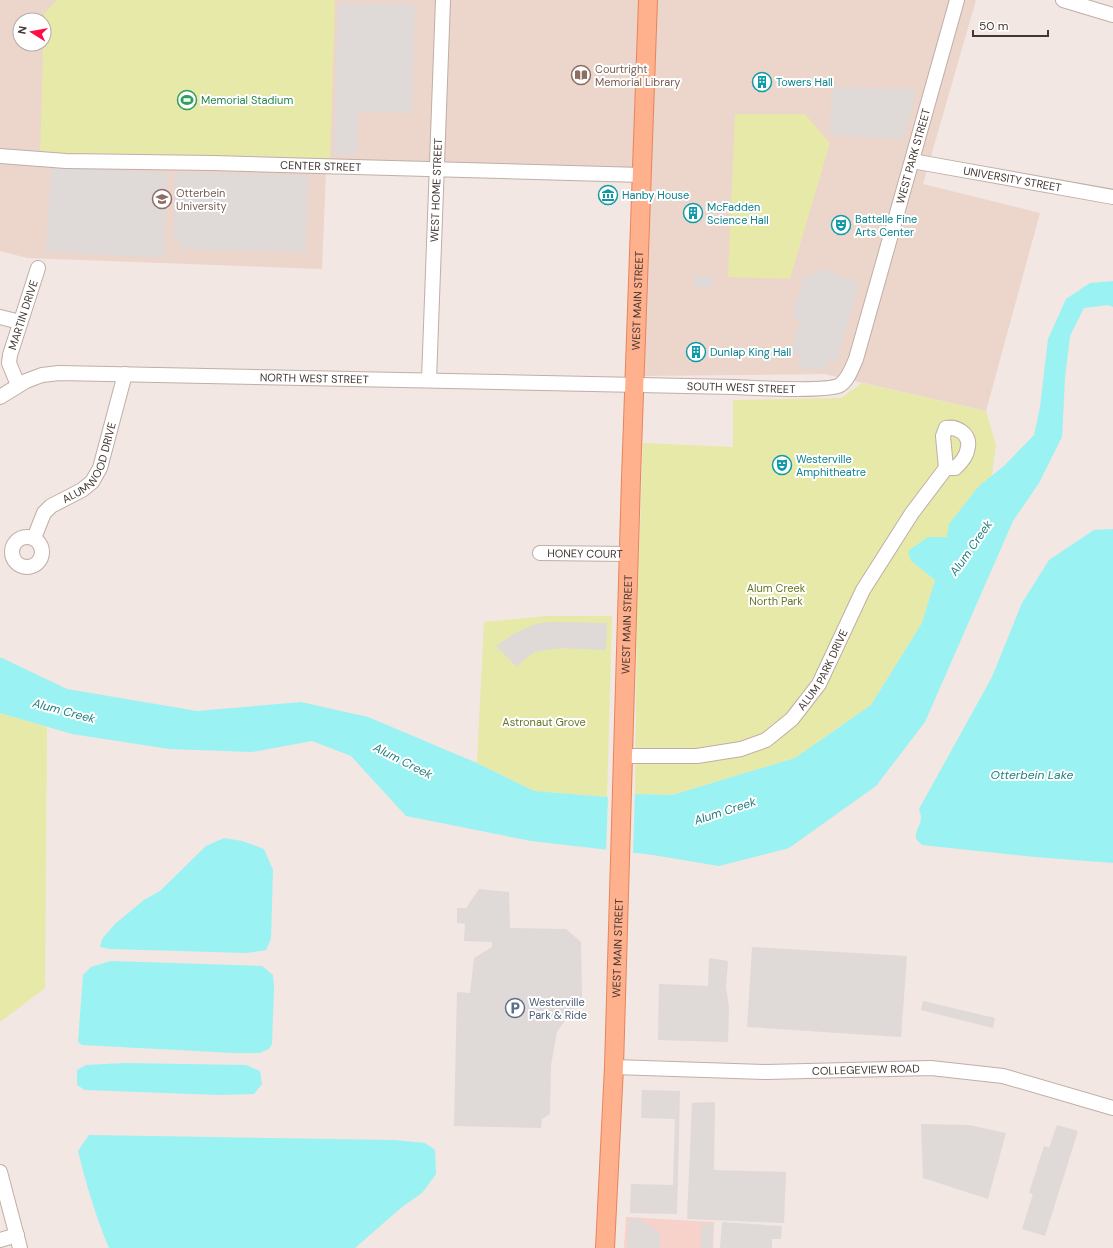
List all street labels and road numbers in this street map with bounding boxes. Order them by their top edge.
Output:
street label: WEST PARK STREET [893,107,933,205]
street label: WEST HOME STREET [427,138,445,242]
street label: CENTER STREET [280,158,361,174]
street label: UNIVERSITY STREET [962,163,1063,195]
street label: WEST MAIN STREET [629,251,646,351]
street label: MARTIN DRIVE [5,278,41,352]
street label: NORTH WEST STREET [260,370,369,386]
street label: SOUTH WEST STREET [687,379,795,396]
street label: ALUMWOOD DRIVE [60,421,119,506]
street label: HONEY COURT [547,546,623,561]
street label: WEST MAIN STREET [618,575,635,674]
street label: ALUM PARK DRIVE [794,627,851,713]
street label: WEST MAIN STREET [609,898,626,998]
street label: COLLEGEVIEW ROAD [812,1061,920,1078]

